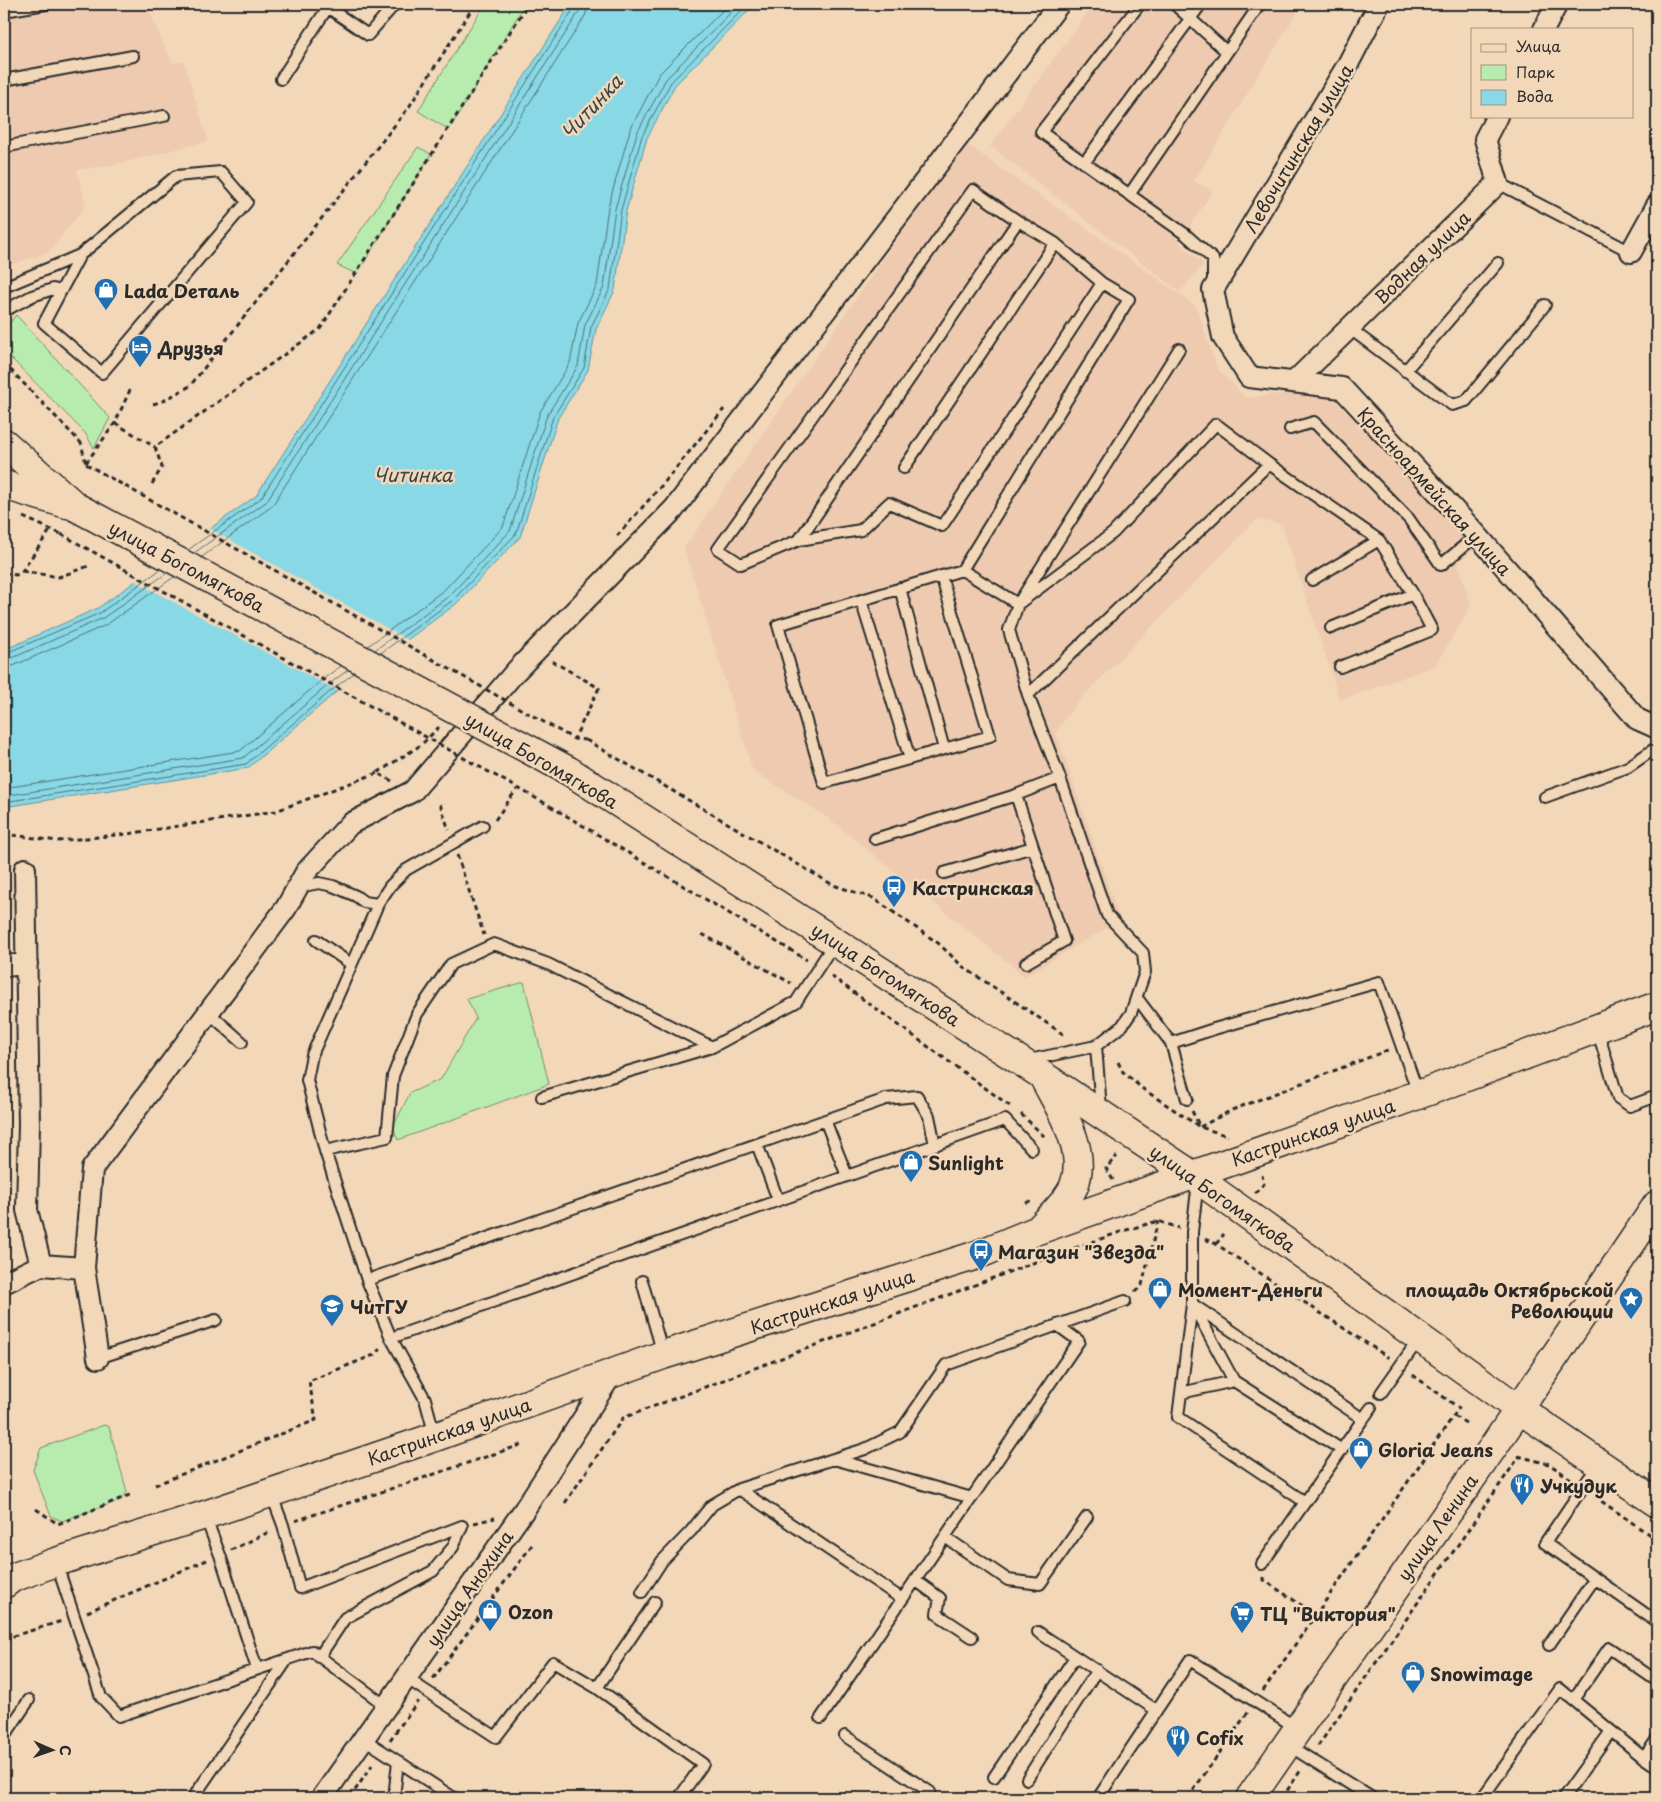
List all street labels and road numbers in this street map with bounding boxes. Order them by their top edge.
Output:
street label: Левочитинская улица [1237,58,1360,238]
street label: Водная улица [1368,204,1477,310]
street label: Красноармейская улица [1352,401,1519,582]
street label: улица Богомягкова [104,514,270,619]
street label: улица Богомягкова [460,705,624,815]
street label: улица Богомягкова [806,916,966,1033]
street label: Кастринская улица [1228,1091,1399,1173]
street label: улица Богомягкова [1145,1137,1302,1259]
street label: Кастринская улица [746,1261,918,1340]
street label: Кастринская улица [364,1390,535,1472]
street label: улица Ленина [1390,1468,1484,1586]
street label: улица Анохина [419,1524,520,1652]

